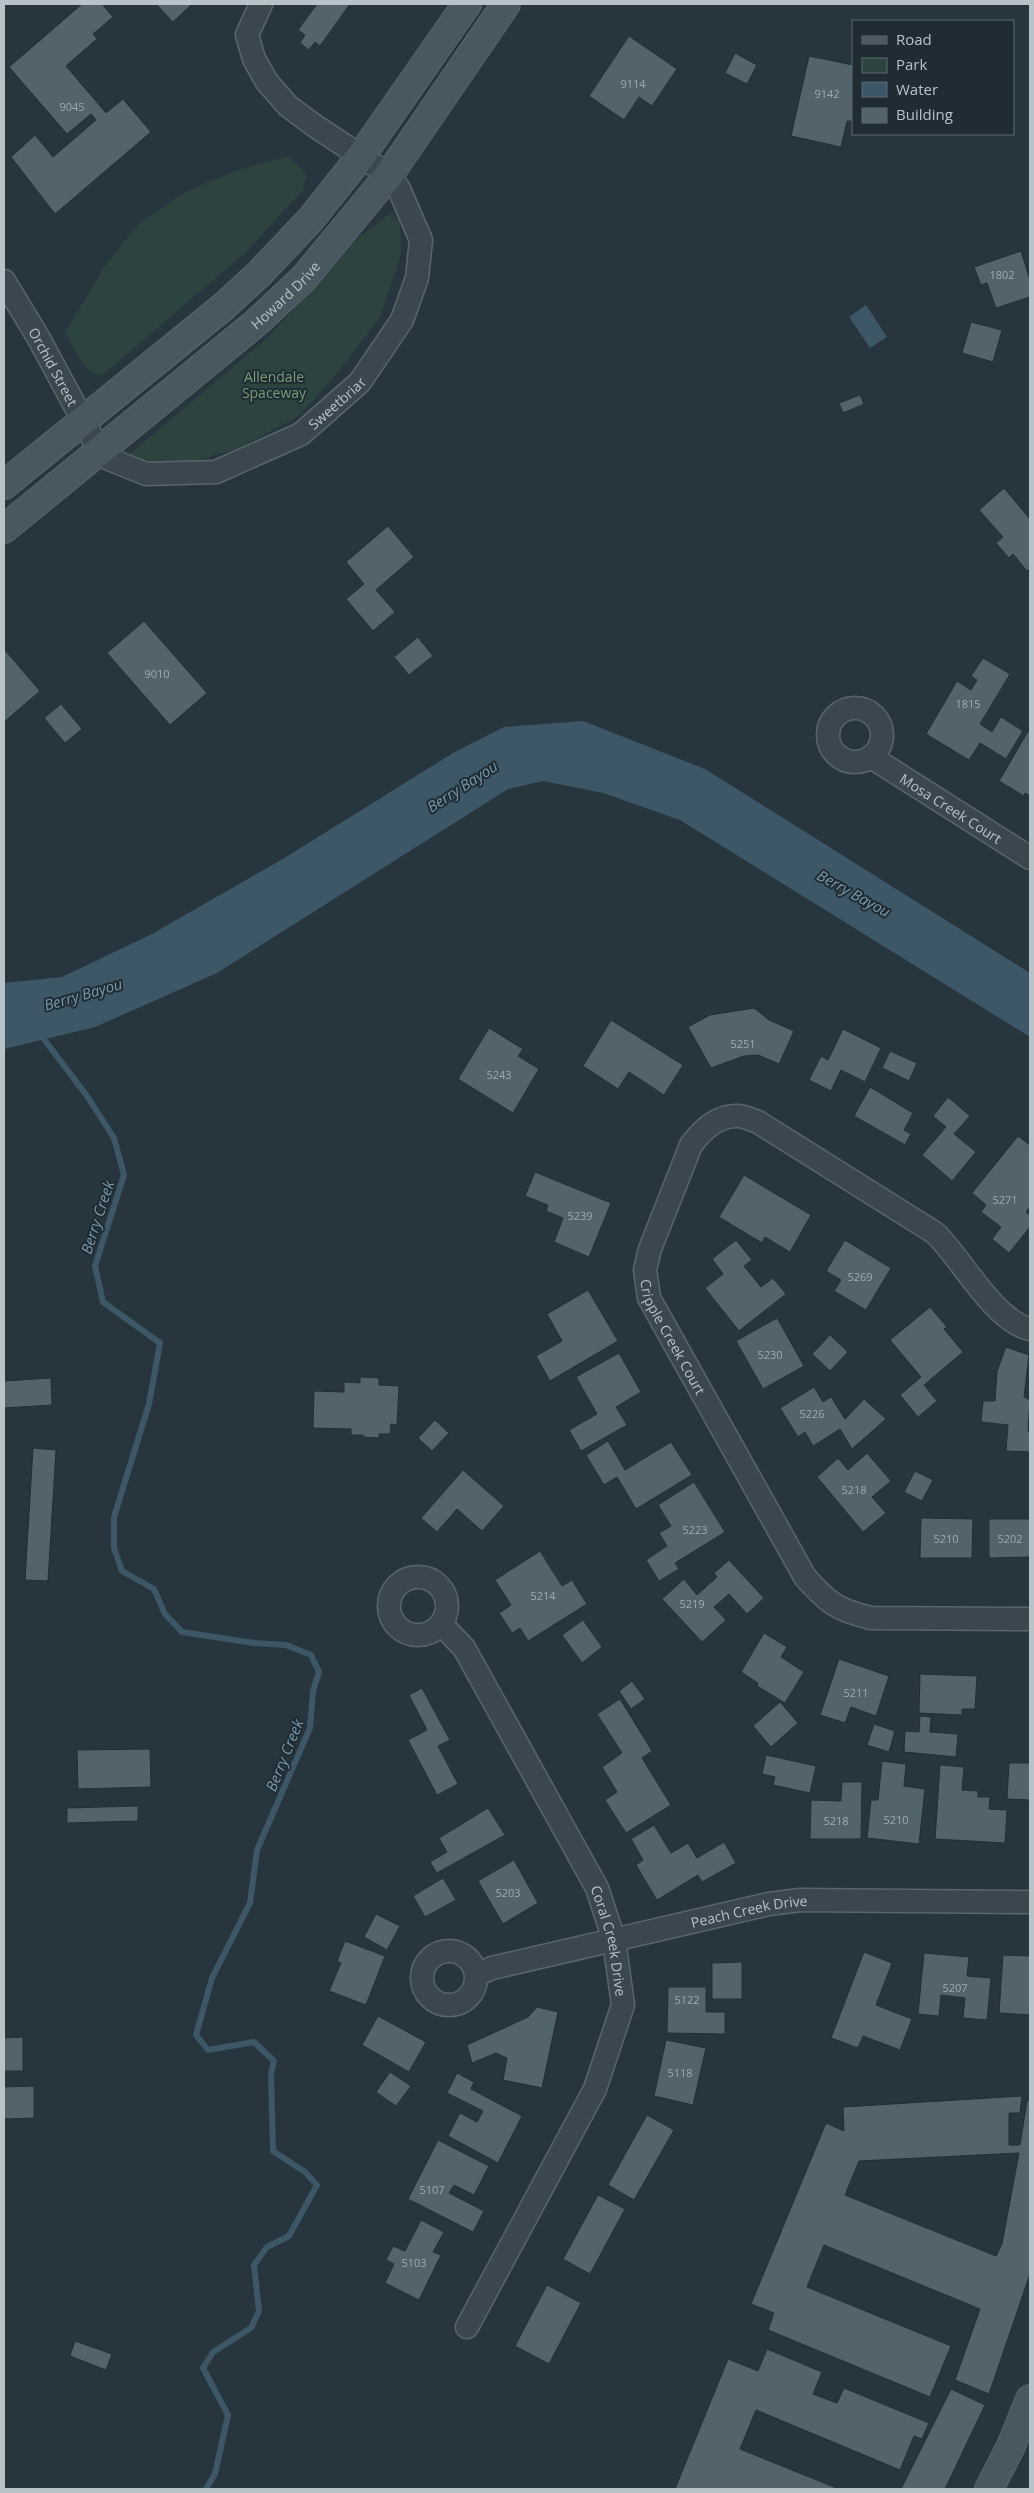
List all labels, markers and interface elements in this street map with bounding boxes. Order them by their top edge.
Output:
legend [852,20,1014,135]
text: Road [896,29,932,49]
text: Park [896,54,927,74]
house number: 9114 [620,76,646,91]
text: Water [896,79,938,99]
house number: 9142 [814,86,840,101]
house number: 9045 [59,99,85,114]
text: Building [896,104,953,124]
street label: Howard Drive [247,257,324,333]
house number: 1802 [989,267,1015,282]
street label: Orchid Street [25,324,83,409]
park label: Allendale Spaceway [242,367,307,402]
street label: Sweetbriar [304,373,370,433]
house number: 9010 [144,666,170,681]
house number: 1815 [955,696,981,711]
water label: Berry Bayou [423,755,502,816]
street label: Mosa Creek Court [897,769,1006,847]
water label: Berry Bayou [814,865,894,921]
water label: Berry Bayou [42,973,125,1015]
house number: 5251 [730,1036,756,1051]
house number: 5243 [486,1067,512,1082]
water label: Berry Creek [76,1177,118,1256]
house number: 5271 [992,1192,1018,1207]
house number: 5239 [567,1208,593,1223]
house number: 5269 [847,1269,873,1284]
street label: Cripple Creek Court [637,1278,711,1398]
house number: 5230 [757,1347,783,1362]
house number: 5226 [799,1406,825,1421]
house number: 5218 [841,1482,867,1497]
house number: 5223 [682,1522,708,1537]
house number: 5210 [933,1531,959,1546]
house number: 5202 [997,1531,1023,1546]
house number: 5214 [530,1588,556,1603]
house number: 5219 [679,1596,705,1611]
house number: 5211 [843,1685,869,1700]
water label: Berry Creek [260,1715,308,1794]
house number: 5210 [883,1812,909,1827]
house number: 5218 [823,1813,849,1828]
street label: Coral Creek Drive [587,1883,631,1997]
house number: 5203 [495,1885,521,1900]
street label: Peach Creek Drive [689,1890,808,1931]
house number: 5207 [942,1980,968,1995]
house number: 5122 [674,1992,700,2007]
house number: 5118 [667,2065,693,2080]
house number: 5107 [419,2182,445,2197]
house number: 5103 [401,2255,427,2270]

